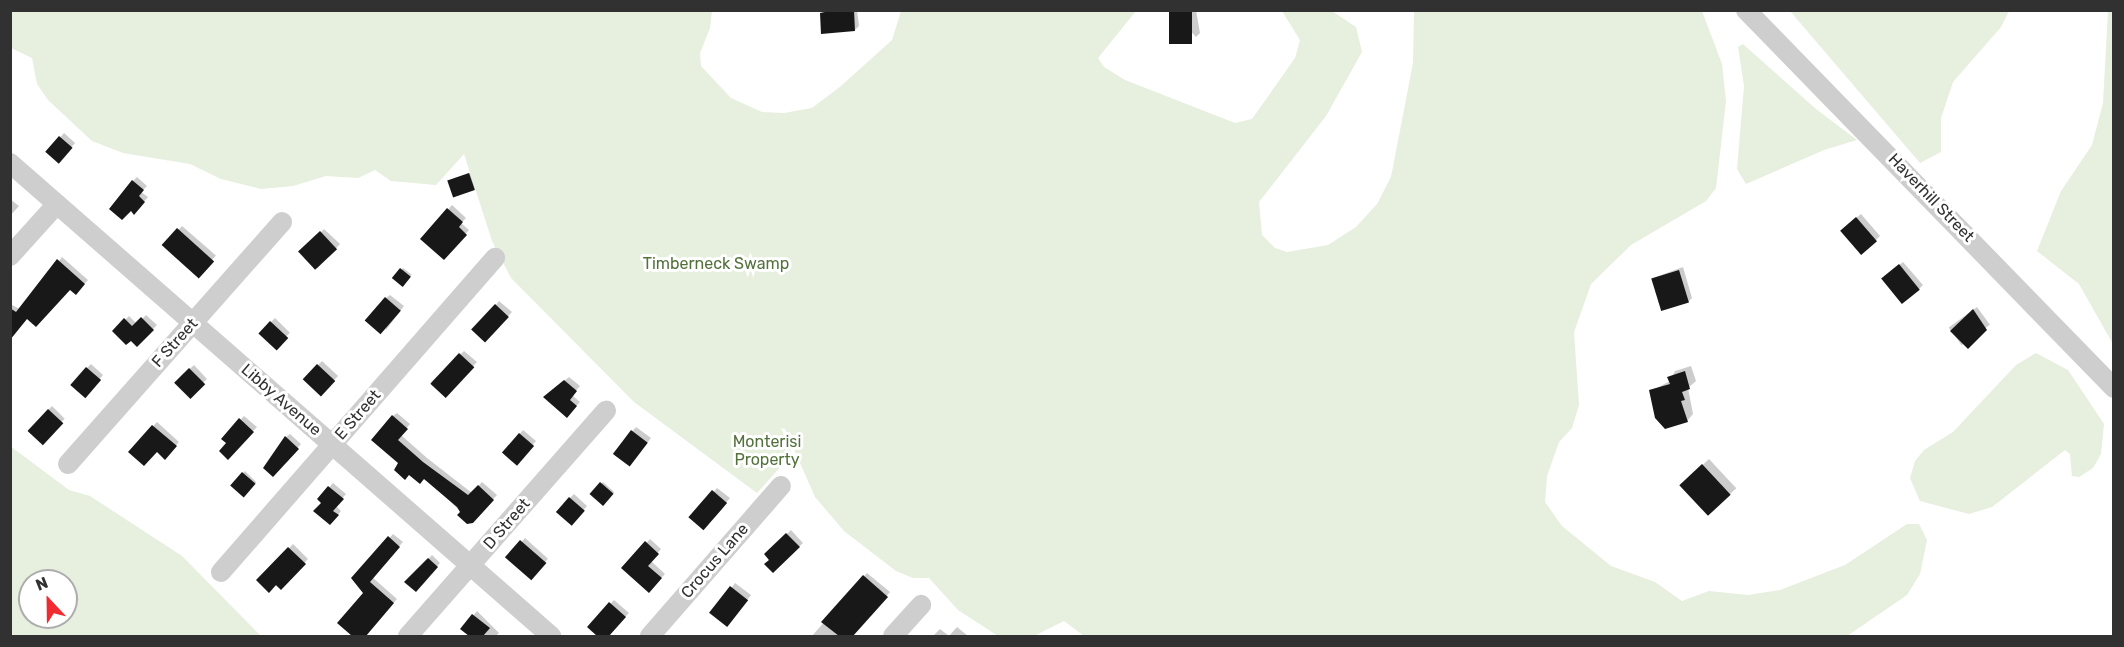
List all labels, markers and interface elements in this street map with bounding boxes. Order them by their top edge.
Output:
street label: Haverhill Street [1884,150,1978,246]
park label: Timberneck Swamp [643,254,789,274]
street label: F Street [148,314,202,372]
street label: Libby Avenue [237,360,325,440]
street label: E Street [331,386,385,444]
park label: Monterisi Property [733,432,801,470]
street label: D Street [480,495,534,553]
street label: Crocus Lane [677,520,753,602]
north arrow [18,569,78,629]
text: N [33,573,51,595]

